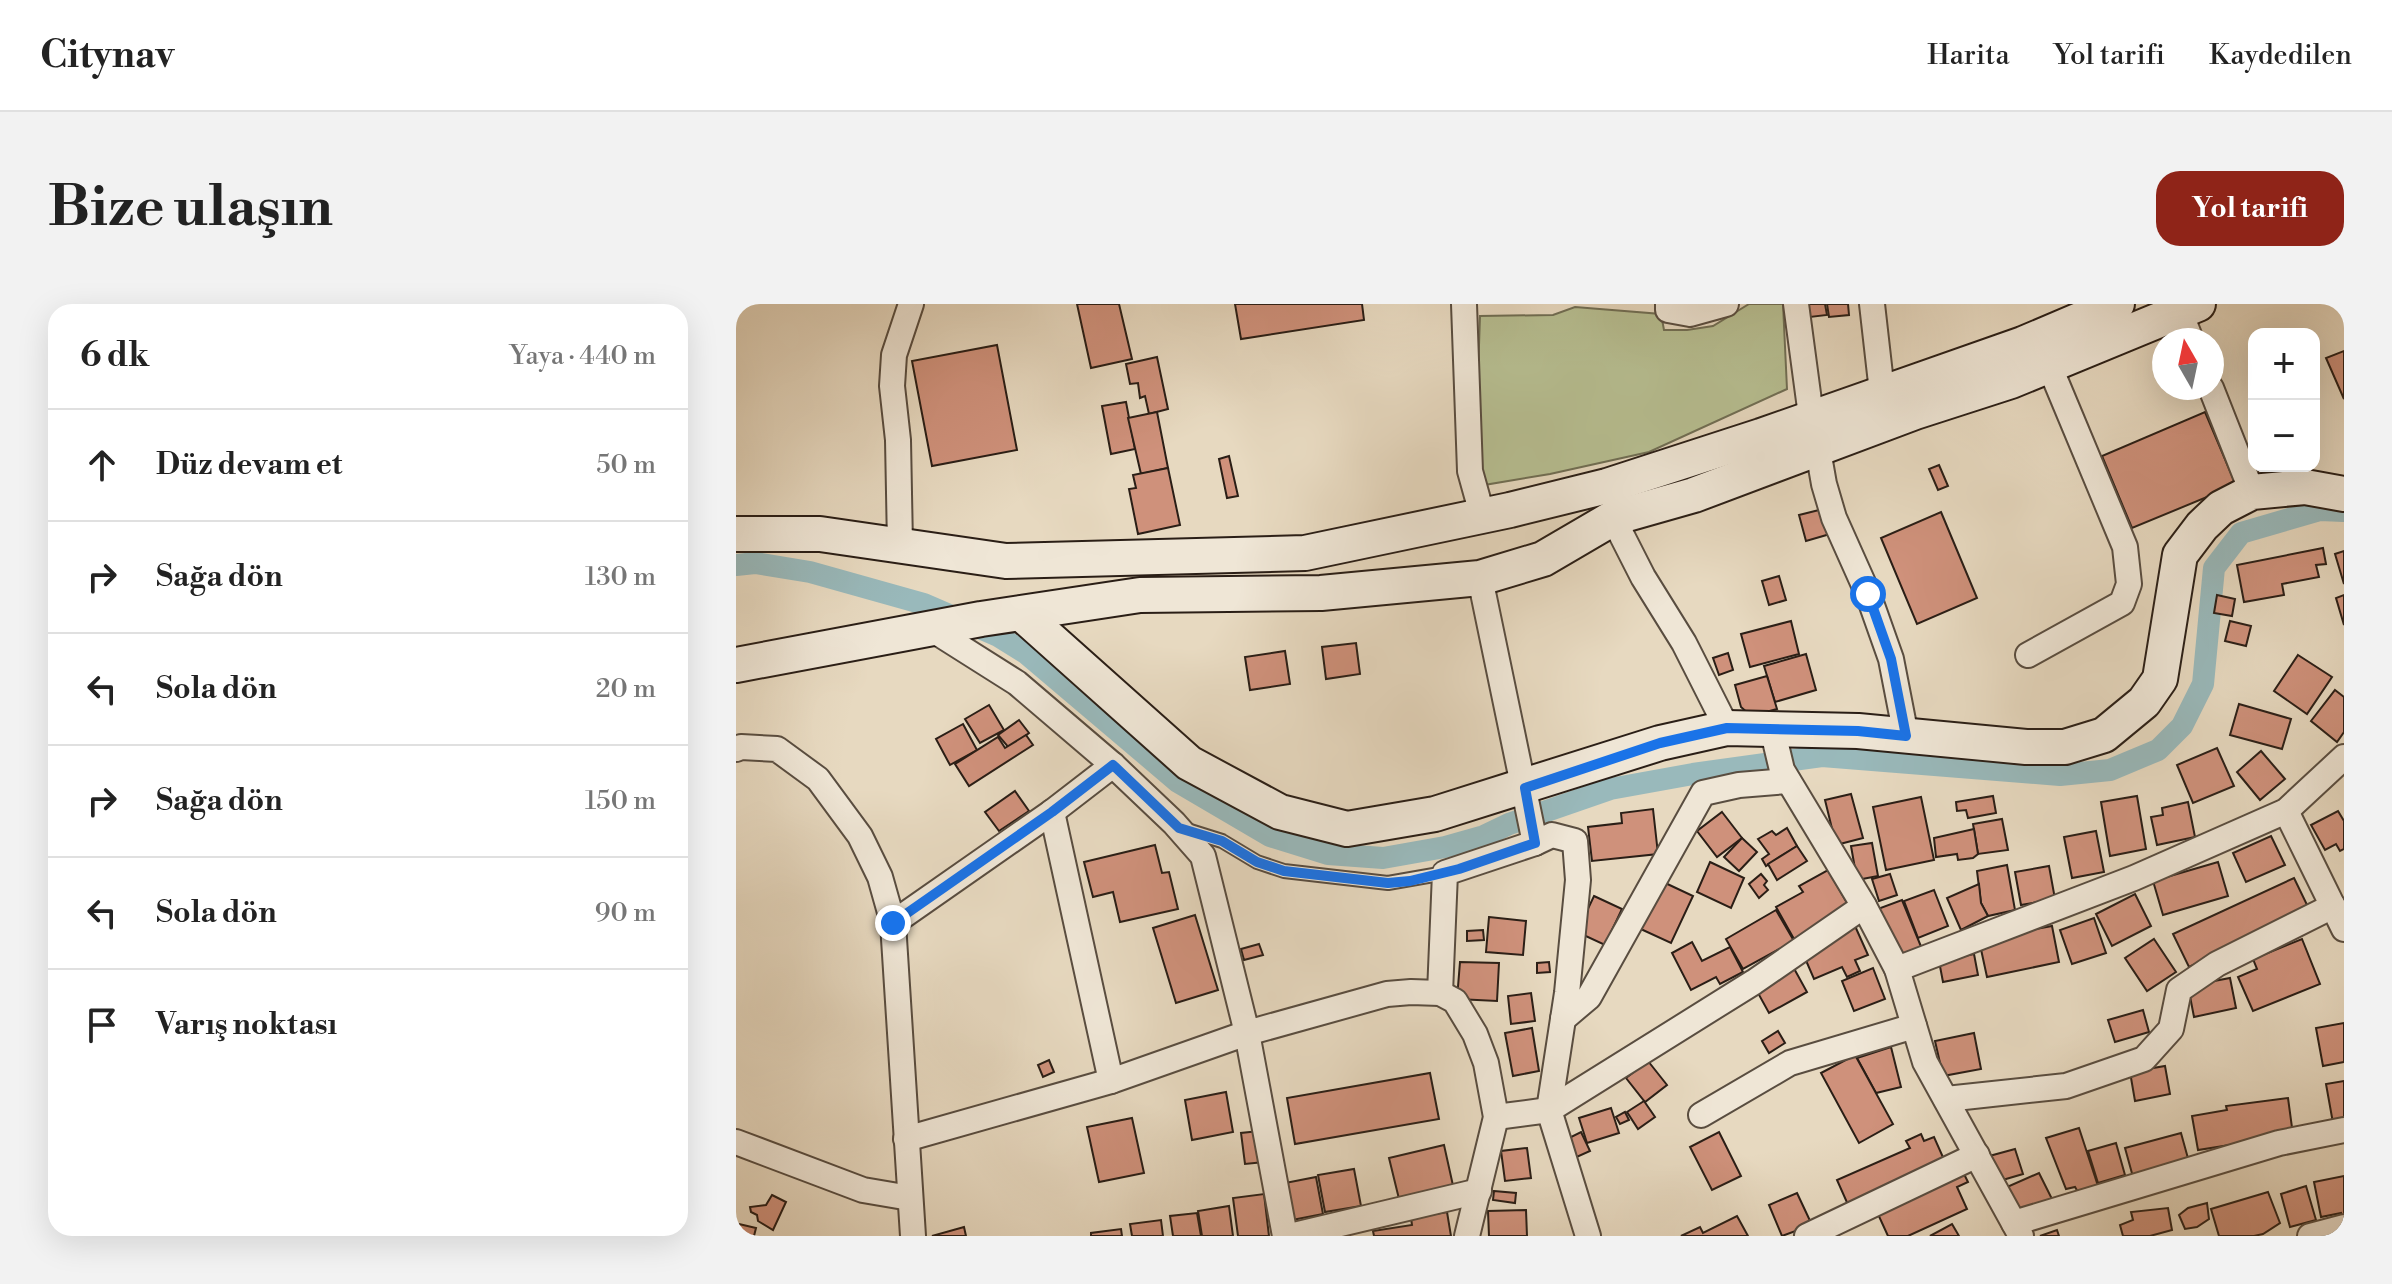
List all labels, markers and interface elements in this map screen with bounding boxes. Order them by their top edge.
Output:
text: Citynav [40,32,174,79]
text: Harita [1927,38,2010,73]
text: Yol tarifi [2054,38,2165,73]
text: Kaydedilen [2209,38,2352,73]
button: Yol tarifi [2156,171,2344,246]
text: Bize ulaşın [48,173,333,243]
north arrow [2152,328,2224,400]
map controls [2248,328,2320,472]
button: + [2248,328,2320,400]
text: 6 dk [80,335,149,377]
text: Yaya · 440 m [510,340,656,372]
button: − [2248,400,2320,472]
icon: ahead [80,443,124,487]
text: Düz devam et [156,446,342,484]
text: 50 m [596,449,656,481]
icon: right [80,555,124,599]
text: Sağa dön [156,558,283,596]
text: 130 m [585,561,656,593]
route start [1850,576,1886,612]
icon: left [80,667,124,711]
text: Sola dön [156,670,277,708]
text: 20 m [596,673,656,705]
icon: right [80,779,124,823]
text: Sağa dön [156,782,283,820]
text: 150 m [585,785,656,817]
icon: left [80,891,124,935]
text: Sola dön [156,894,277,932]
text: 90 m [595,897,656,929]
route end [875,905,911,941]
icon: arrive [80,1003,124,1047]
text: Varış noktası [156,1006,337,1044]

